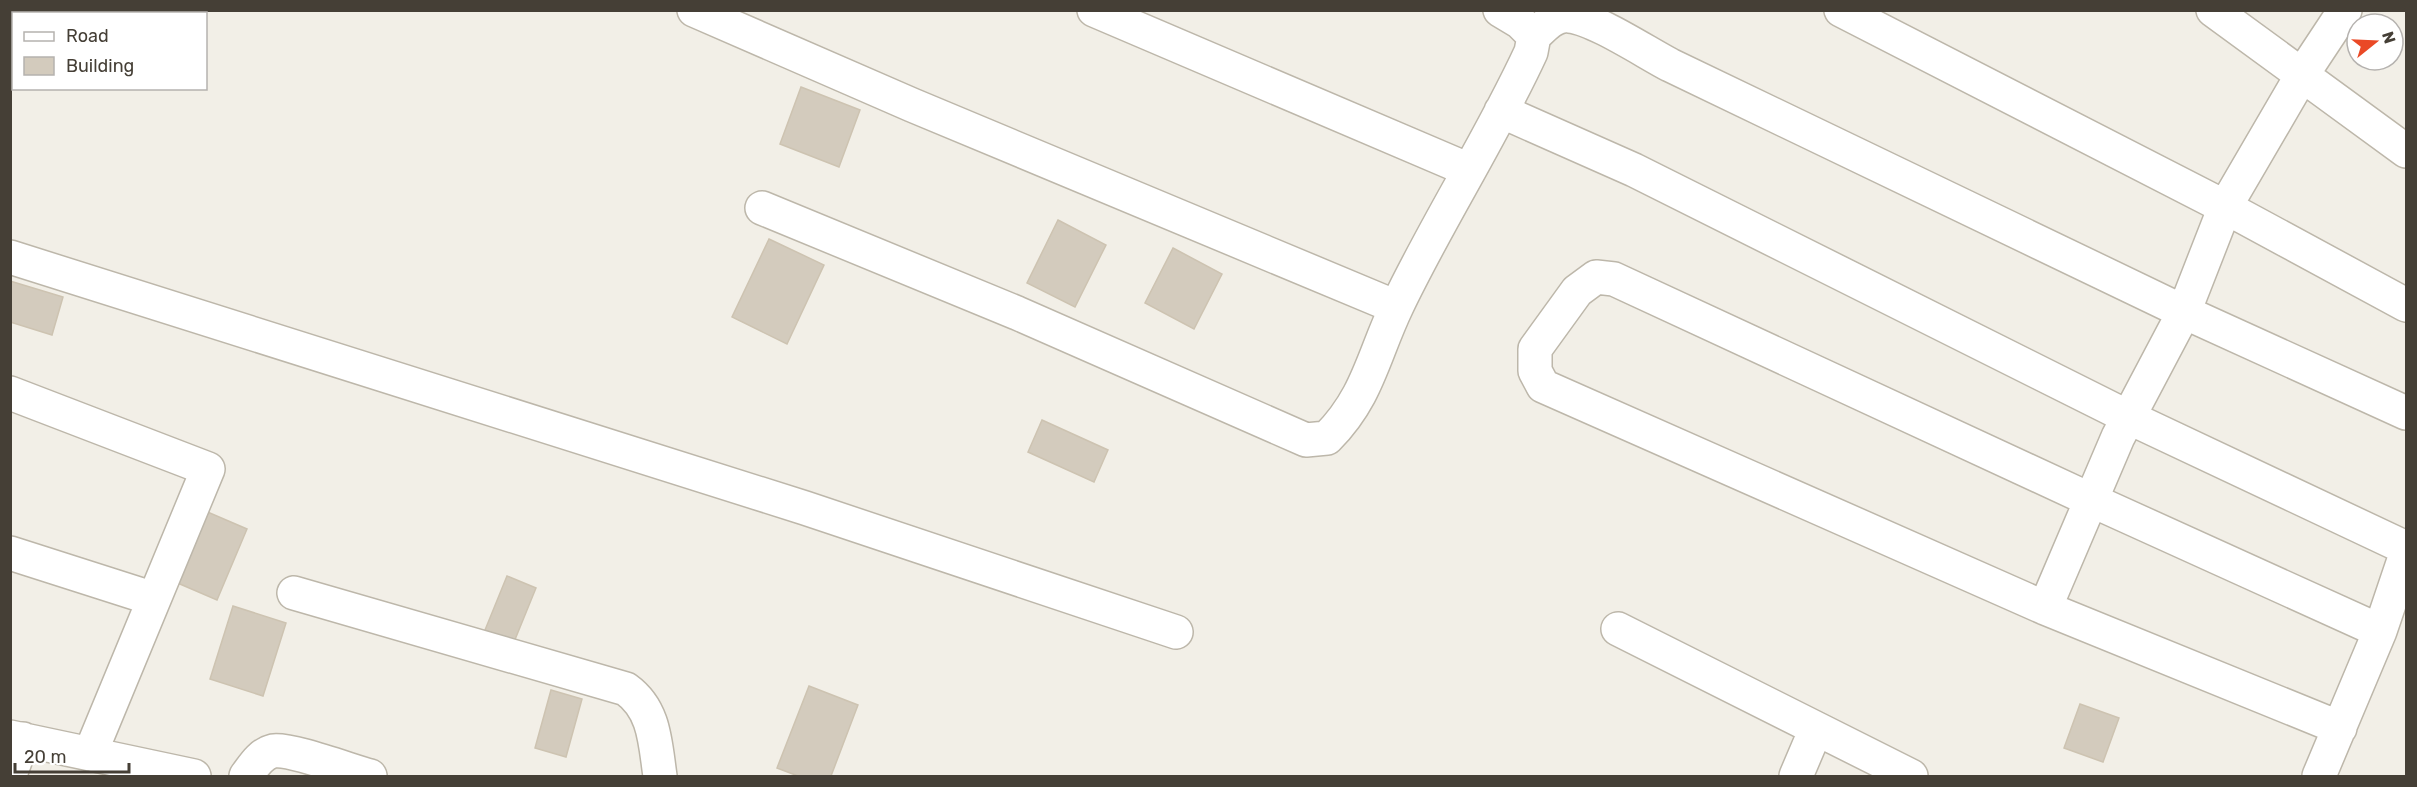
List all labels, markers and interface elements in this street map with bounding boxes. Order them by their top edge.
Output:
legend [12,12,207,90]
north arrow [2345,12,2405,72]
text: Road [66,25,109,47]
text: N [2378,29,2400,46]
text: Building [66,55,134,77]
scale bar [15,736,129,774]
text: 20 m [24,746,66,768]

